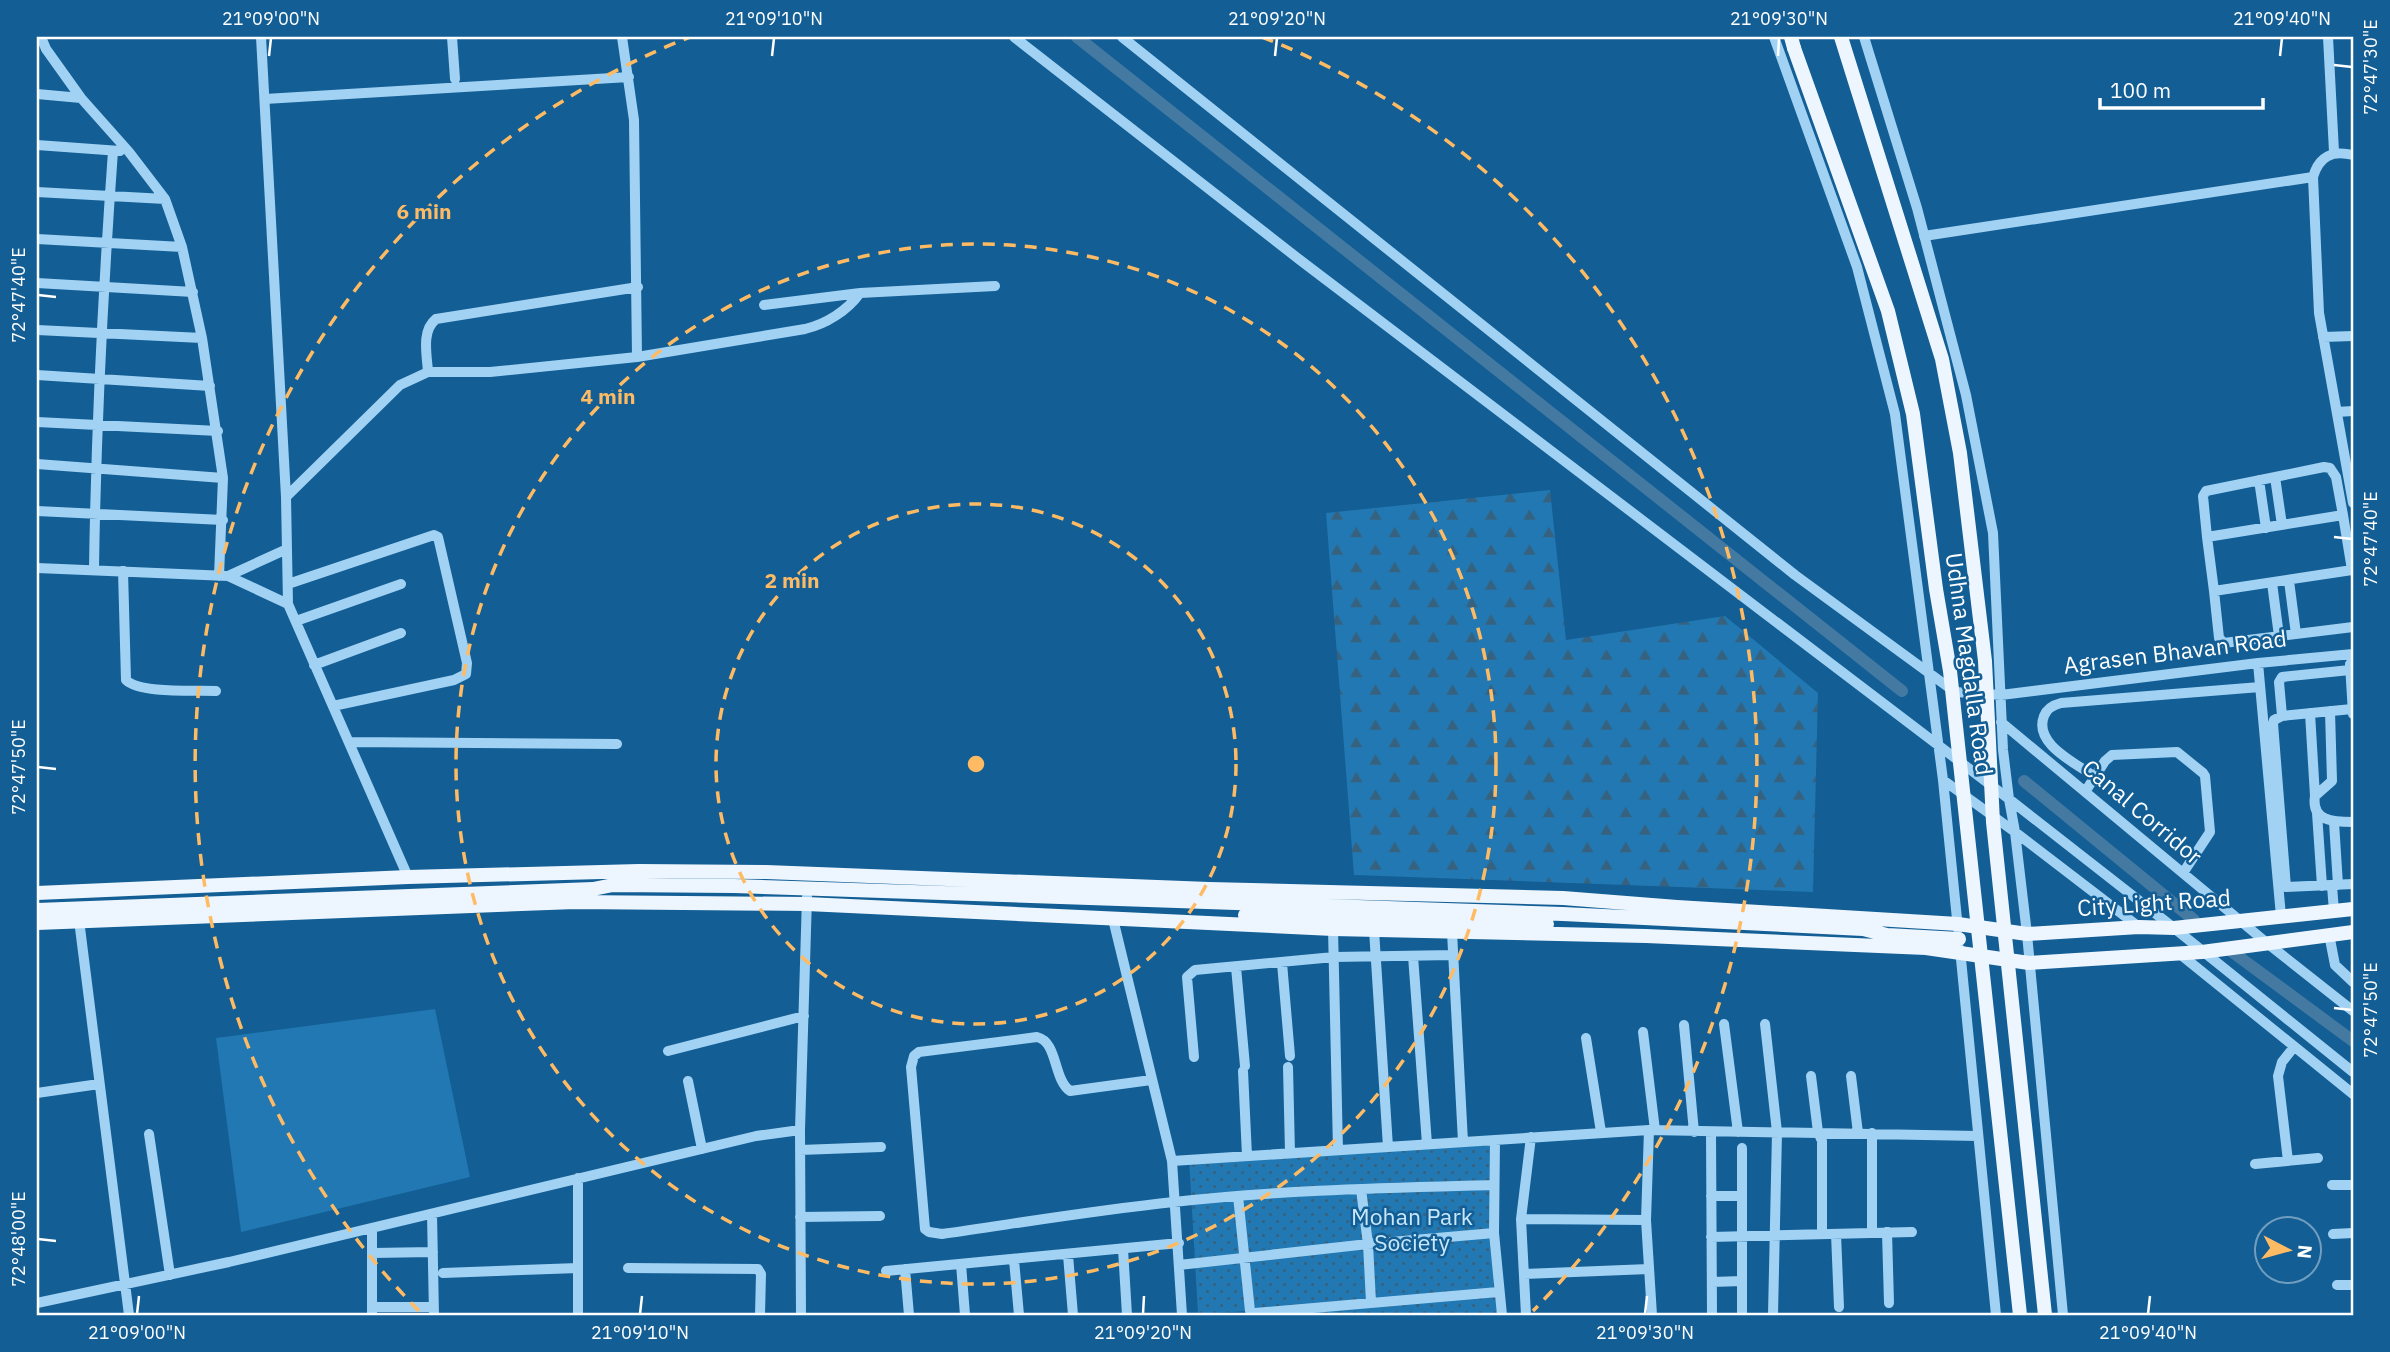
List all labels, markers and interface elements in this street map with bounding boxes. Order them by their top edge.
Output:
text: 21°09'00"N [222,7,320,30]
text: 21°09'10"N [725,7,823,30]
text: 21°09'20"N [1228,7,1326,30]
text: 21°09'30"N [1730,7,1828,30]
text: 21°09'40"N [2233,7,2331,30]
text: 72°47'30"E [2359,19,2382,115]
scale bar [2100,66,2262,110]
text: 100 m [2110,76,2171,104]
text: 6 min [397,197,451,225]
text: 72°47'40"E [7,247,30,343]
text: 4 min [581,382,635,410]
text: 72°47'40"E [2359,491,2382,587]
street label: Udhna Magdalla Road [1940,551,2000,777]
text: 2 min [765,566,819,594]
street label: Agrasen Bhavan Road [2061,622,2288,680]
text: 72°47'50"E [7,719,30,815]
centre of rings [964,752,988,776]
street label: Canal Corridor [2076,752,2209,871]
street label: City Light Road [2076,882,2232,922]
text: 72°47'50"E [2359,962,2382,1058]
text: 72°48'00"E [7,1191,30,1287]
park label: Mohan Park Society [1351,1201,1473,1257]
north arrow [2254,1216,2324,1286]
text: N [2292,1244,2318,1260]
text: 21°09'00"N [88,1321,186,1344]
text: 21°09'10"N [591,1321,689,1344]
text: 21°09'20"N [1094,1321,1192,1344]
text: 21°09'30"N [1596,1321,1694,1344]
text: 21°09'40"N [2099,1321,2197,1344]

